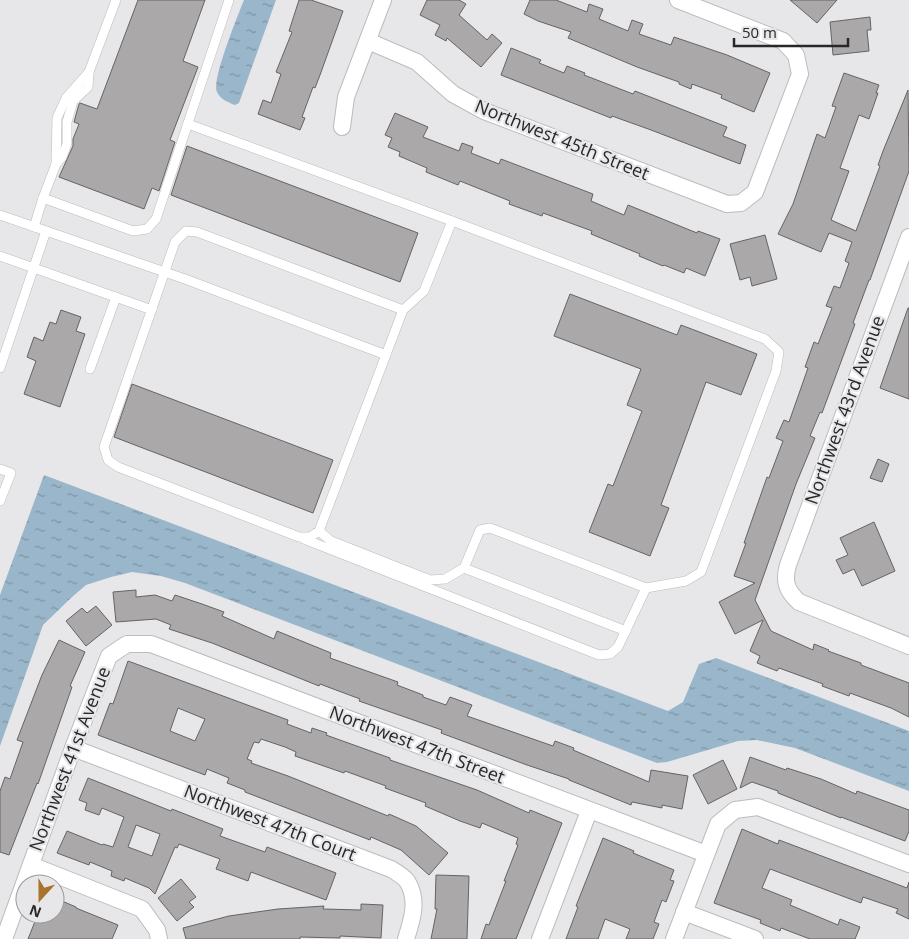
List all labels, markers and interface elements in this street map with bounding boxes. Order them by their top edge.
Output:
scale bar [734,15,848,47]
text: 50 m [742,22,777,42]
street label: Northwest 45th Street [472,93,653,185]
street label: Northwest 43rd Avenue [799,312,889,507]
street label: Northwest 41st Avenue [23,663,115,854]
street label: Northwest 47th Street [326,700,508,789]
street label: Northwest 47th Court [181,778,360,866]
north arrow [15,874,65,924]
text: N [26,901,44,923]

